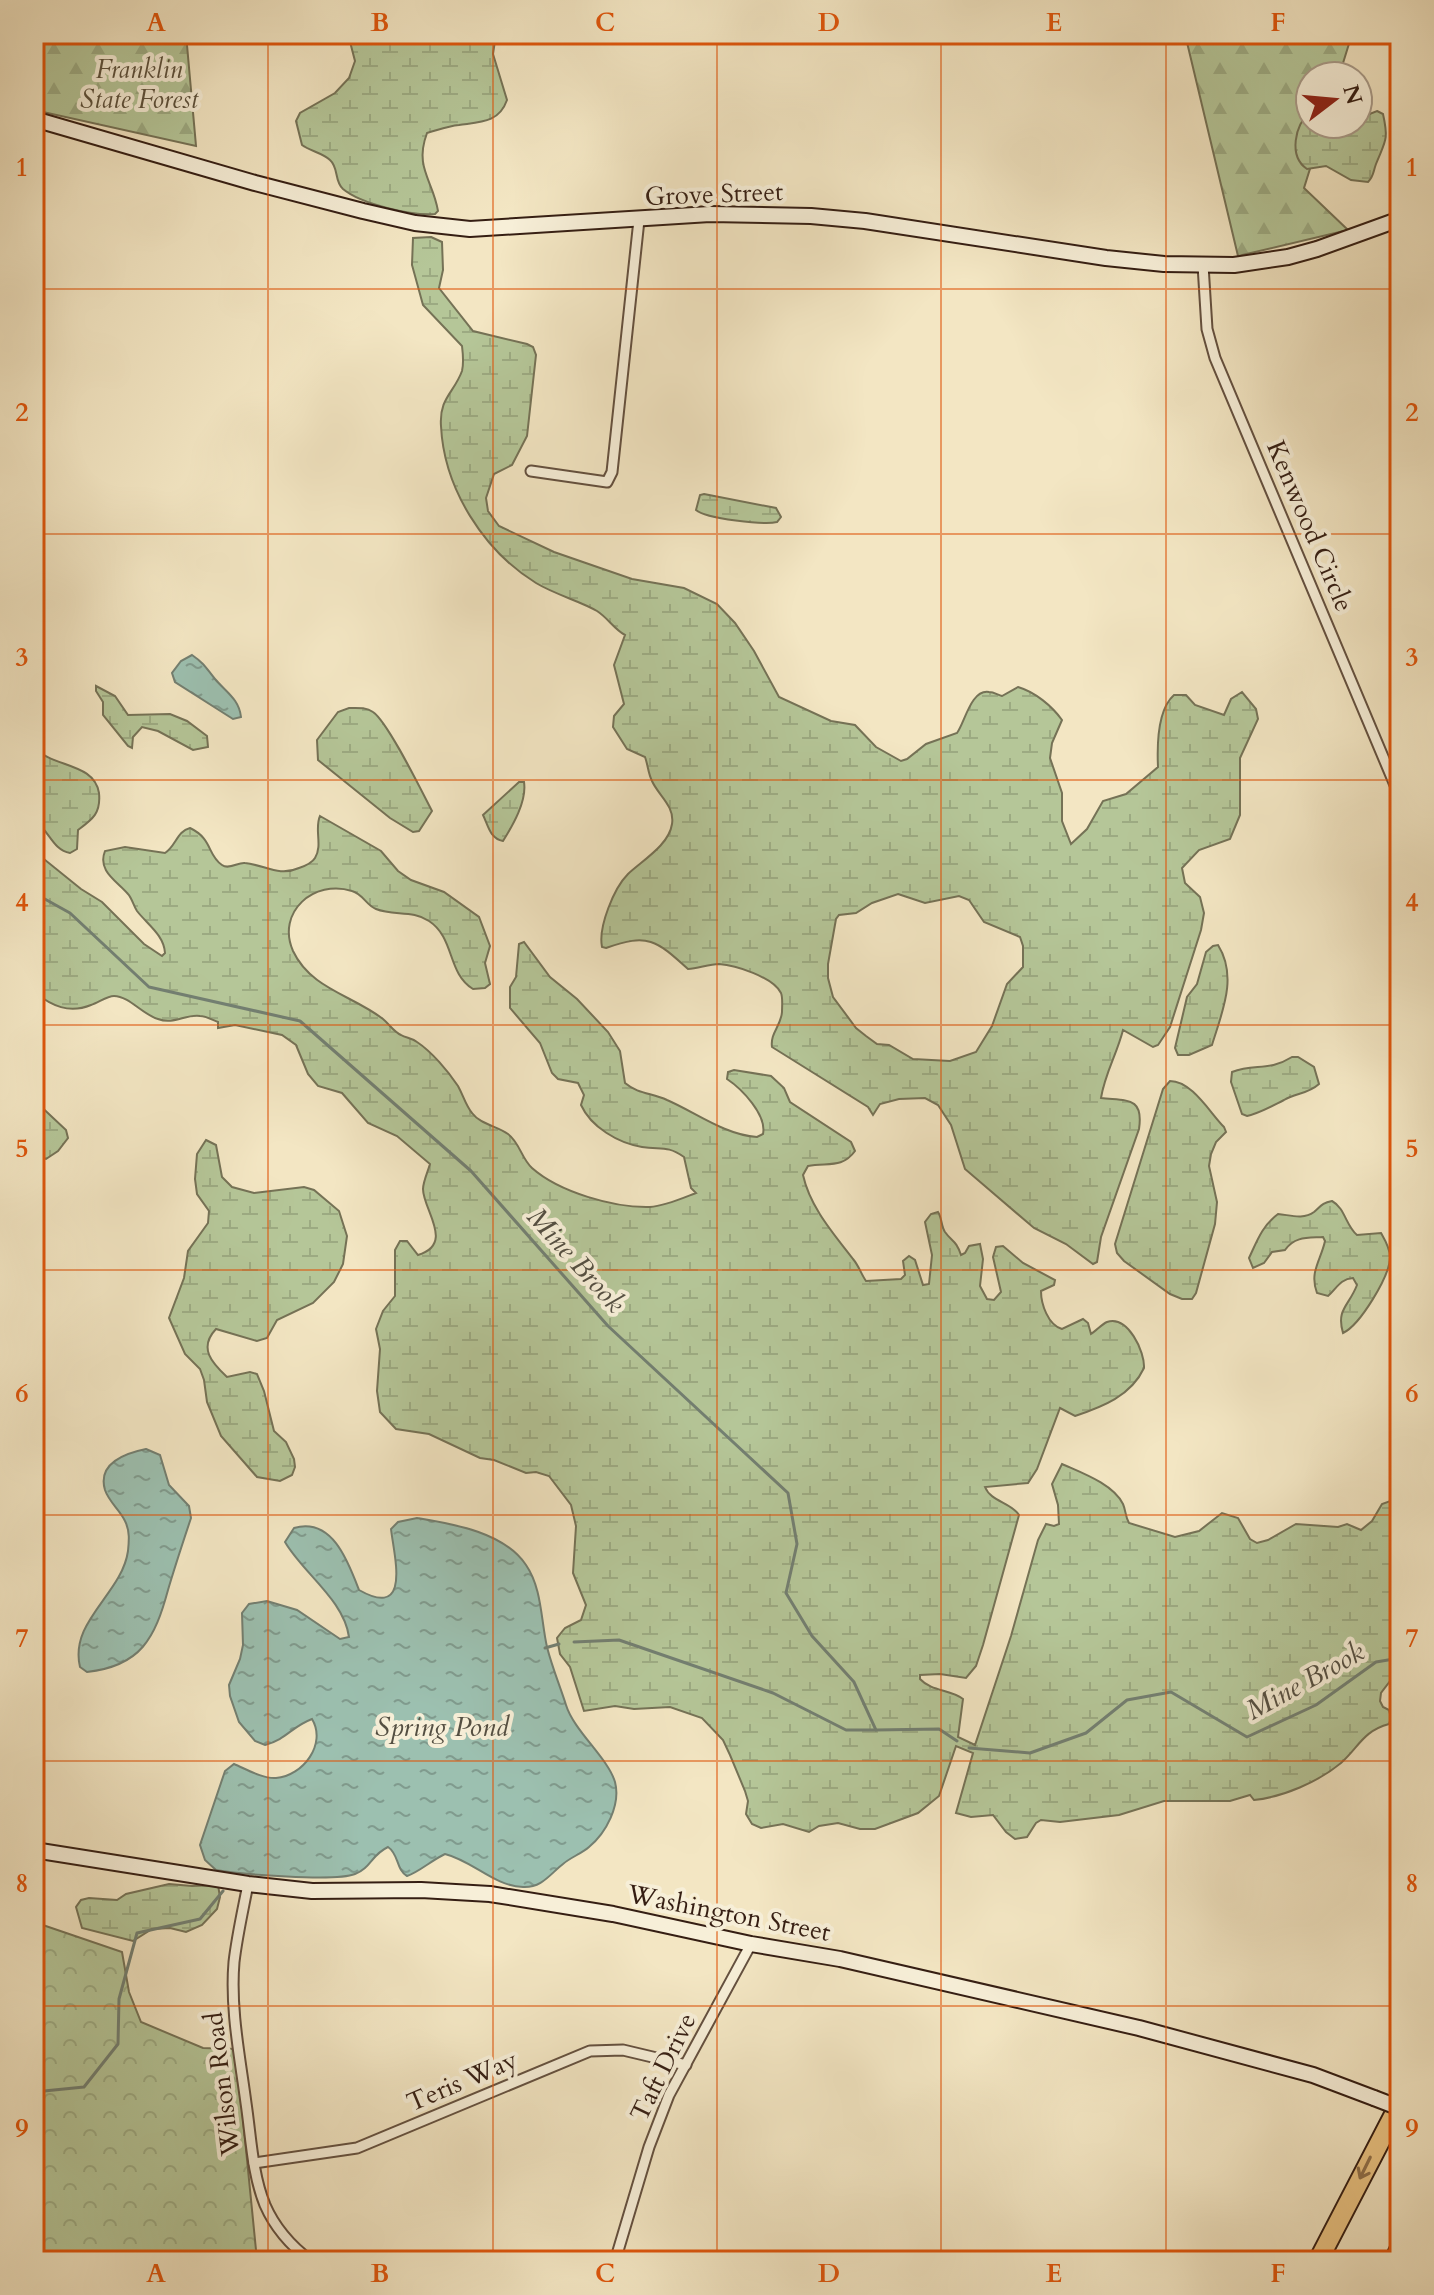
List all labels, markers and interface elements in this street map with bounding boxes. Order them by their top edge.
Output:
text: A [146,5,166,40]
text: B [371,5,389,40]
text: C [595,5,615,40]
text: D [818,5,840,40]
text: E [1046,5,1062,40]
text: F [1270,5,1286,40]
park label: Franklin State Forest [80,52,199,117]
north arrow [1294,60,1374,140]
text: N [1335,81,1369,108]
text: 1 [15,150,29,185]
text: 1 [1405,150,1419,185]
street label: Grove Street [644,174,784,214]
text: 2 [15,395,29,430]
text: 2 [1405,395,1419,430]
street label: Kenwood Circle [1258,435,1362,617]
text: 3 [15,640,29,675]
text: 3 [1405,640,1419,675]
text: 4 [15,885,29,920]
text: 4 [1405,885,1419,920]
text: 5 [15,1131,29,1166]
text: 5 [1405,1131,1419,1166]
water label: Mine Brook [518,1199,634,1321]
text: 6 [15,1376,29,1411]
text: 6 [1405,1376,1419,1411]
text: 7 [15,1621,29,1656]
text: 7 [1405,1621,1419,1656]
water label: Mine Brook [1239,1633,1371,1729]
water label: Spring Pond [375,1708,511,1746]
text: 8 [15,1866,29,1901]
text: 8 [1405,1866,1419,1901]
street label: Washington Street [623,1876,834,1950]
street label: Taft Drive [622,2007,704,2127]
street label: Wilson Road [196,2010,248,2159]
street label: Teris Way [401,2042,523,2120]
text: 9 [15,2111,29,2146]
text: 9 [1405,2111,1419,2146]
one-way arrow [1357,2156,1372,2180]
text: A [146,2256,166,2291]
text: B [371,2256,389,2291]
text: C [595,2256,615,2291]
text: D [818,2256,840,2291]
text: E [1046,2256,1062,2291]
text: F [1270,2256,1286,2291]

